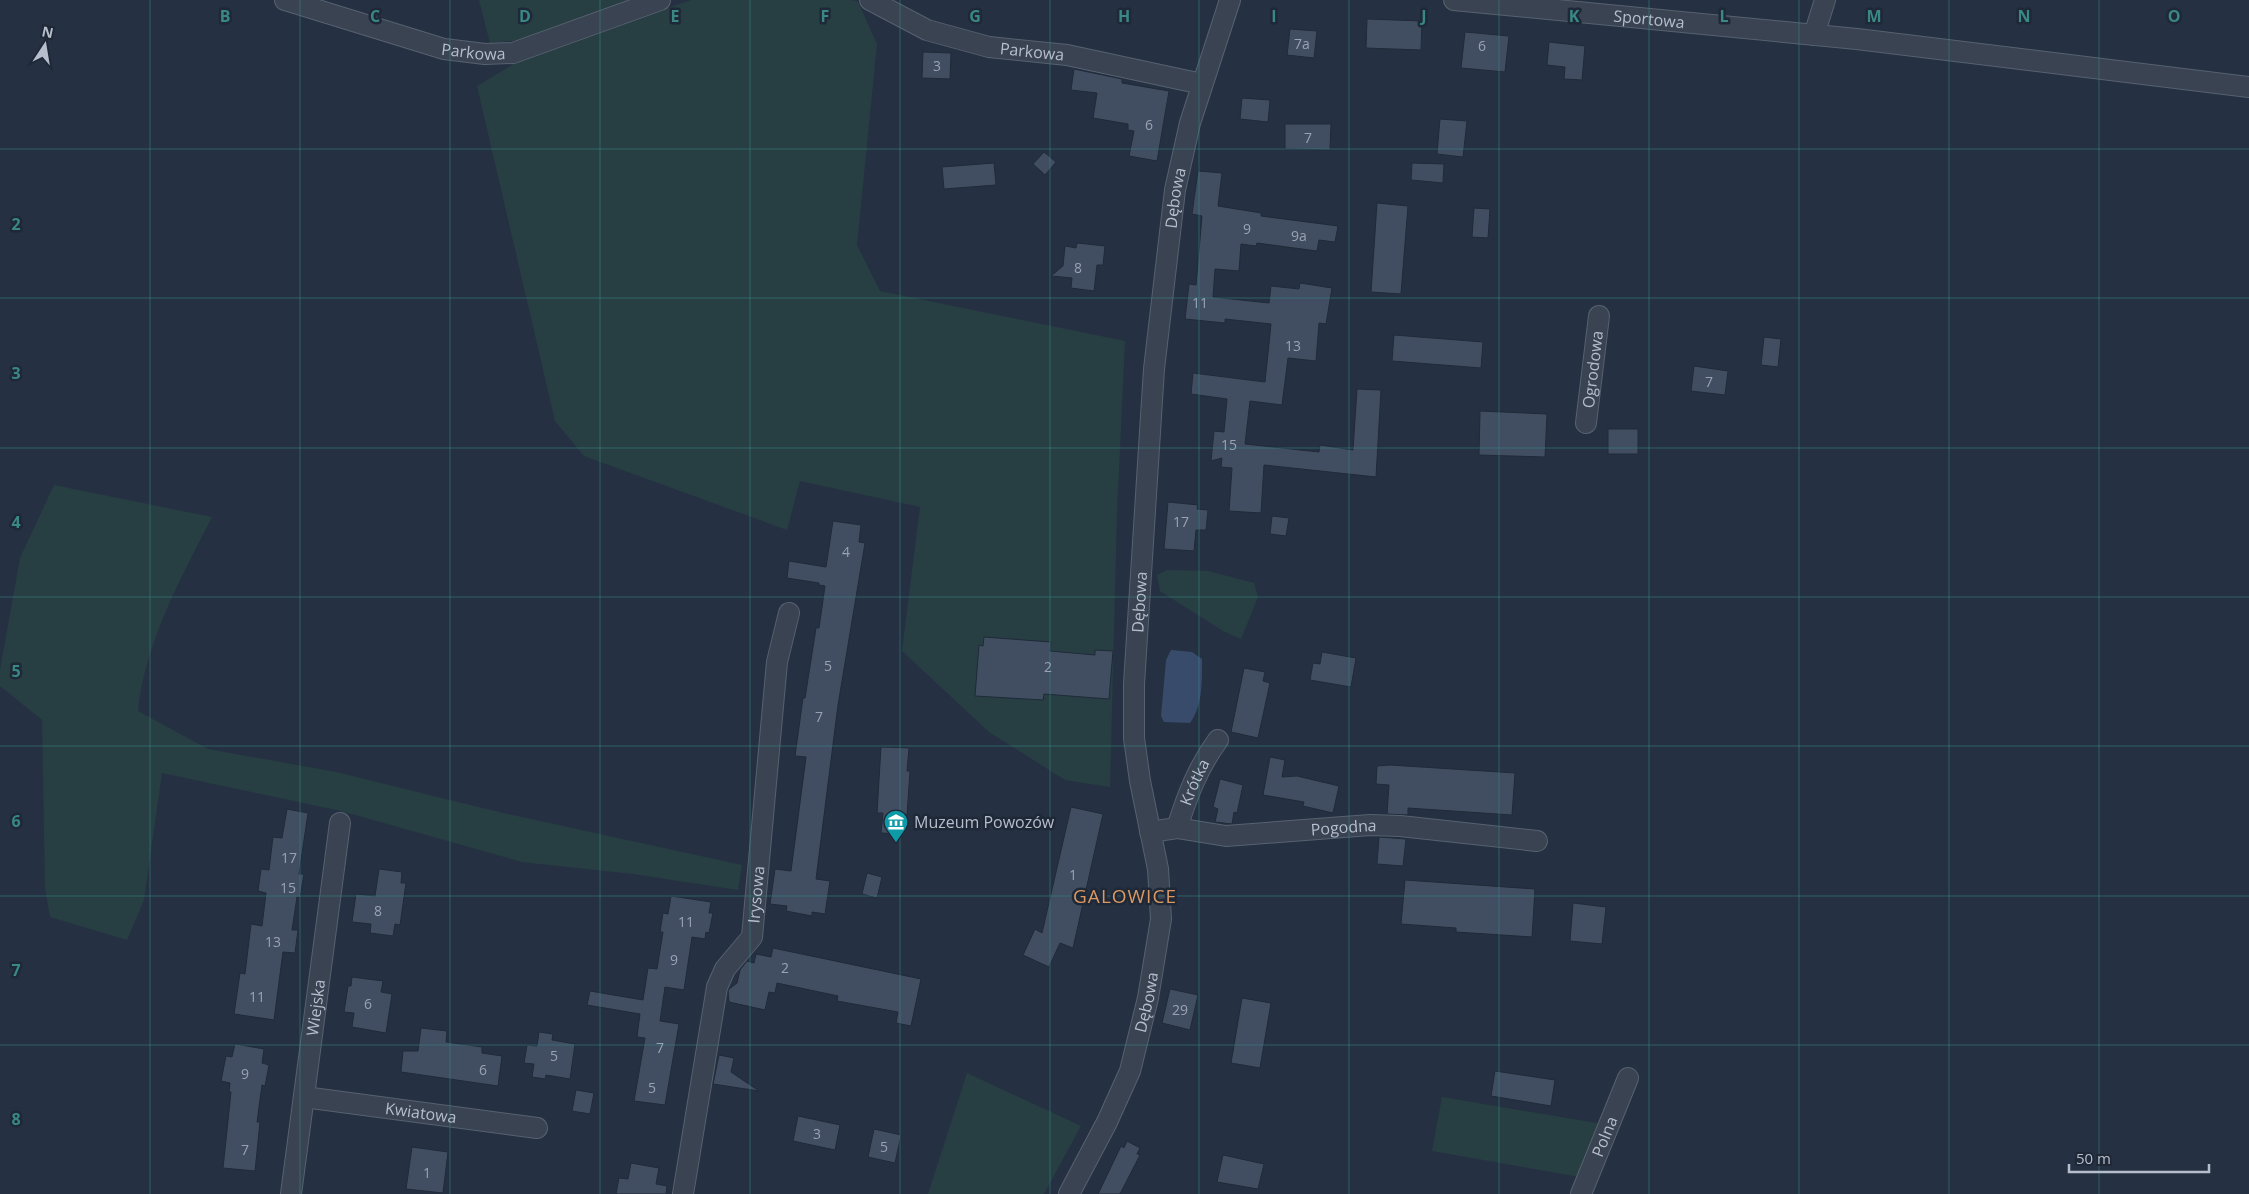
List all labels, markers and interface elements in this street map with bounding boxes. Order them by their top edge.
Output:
street label: Sportowa [1613,4,1686,33]
text: B [220,5,230,27]
text: C [370,5,380,27]
text: D [519,5,531,27]
text: E [671,5,680,27]
text: F [821,5,829,27]
text: G [969,5,981,27]
text: H [1118,5,1130,27]
text: I [1271,5,1277,27]
text: J [1419,5,1427,27]
text: K [1569,5,1580,27]
text: L [1719,5,1729,27]
text: M [1866,5,1882,27]
text: N [2017,5,2031,27]
text: O [2168,5,2180,27]
north arrow [20,20,70,70]
text: N [40,21,55,42]
house number: 7a [1294,34,1310,53]
house number: 6 [1478,36,1486,55]
street label: Parkowa [999,37,1065,66]
street label: Parkowa [440,38,506,65]
house number: 3 [933,56,941,75]
house number: 6 [1145,115,1153,134]
house number: 7 [1304,128,1312,147]
street label: Dębowa [1160,165,1191,229]
text: 2 [11,213,21,235]
house number: 9 [1243,219,1251,238]
house number: 9a [1291,226,1307,245]
house number: 8 [1074,258,1082,277]
house number: 11 [1192,293,1208,312]
street label: Ogrodowa [1577,329,1608,409]
house number: 13 [1285,336,1301,355]
text: 3 [11,362,21,384]
house number: 7 [1705,372,1713,391]
house number: 15 [1221,435,1237,454]
text: 4 [11,511,21,533]
house number: 17 [1173,512,1189,531]
house number: 4 [842,542,850,561]
street label: Dębowa [1126,571,1152,633]
house number: 5 [824,656,832,675]
house number: 2 [1044,657,1052,676]
text: 5 [11,660,21,682]
house number: 7 [815,707,823,726]
street label: Krótka [1174,755,1214,809]
museum icon: Muzeum Powozów [883,809,909,843]
text: 6 [11,810,21,832]
place label: Muzeum Powozów [914,811,1055,833]
street label: Pogodna [1310,814,1377,840]
house number: 17 [281,848,297,867]
street label: Irysowa [742,865,769,924]
house number: 1 [1069,865,1077,884]
house number: 15 [280,878,296,897]
district label: GALOWICE [1073,883,1177,909]
house number: 8 [374,901,382,920]
house number: 11 [678,912,694,931]
house number: 13 [265,932,281,951]
house number: 9 [670,950,678,969]
house number: 2 [781,958,789,977]
text: 7 [11,959,21,981]
street label: Dębowa [1129,970,1163,1035]
street label: Wiejska [301,978,330,1037]
house number: 11 [249,987,265,1006]
house number: 6 [364,994,372,1013]
house number: 29 [1172,1000,1188,1019]
house number: 7 [656,1038,664,1057]
house number: 5 [550,1046,558,1065]
house number: 6 [479,1060,487,1079]
house number: 9 [241,1064,249,1083]
house number: 5 [648,1078,656,1097]
street label: Kwiatowa [384,1097,458,1128]
text: 8 [11,1108,21,1130]
street label: Polna [1586,1113,1622,1160]
house number: 3 [813,1124,821,1143]
house number: 5 [880,1137,888,1156]
house number: 7 [241,1140,249,1159]
scale bar [2069,1142,2209,1174]
text: 50 m [2076,1148,2111,1168]
house number: 1 [423,1163,431,1182]

